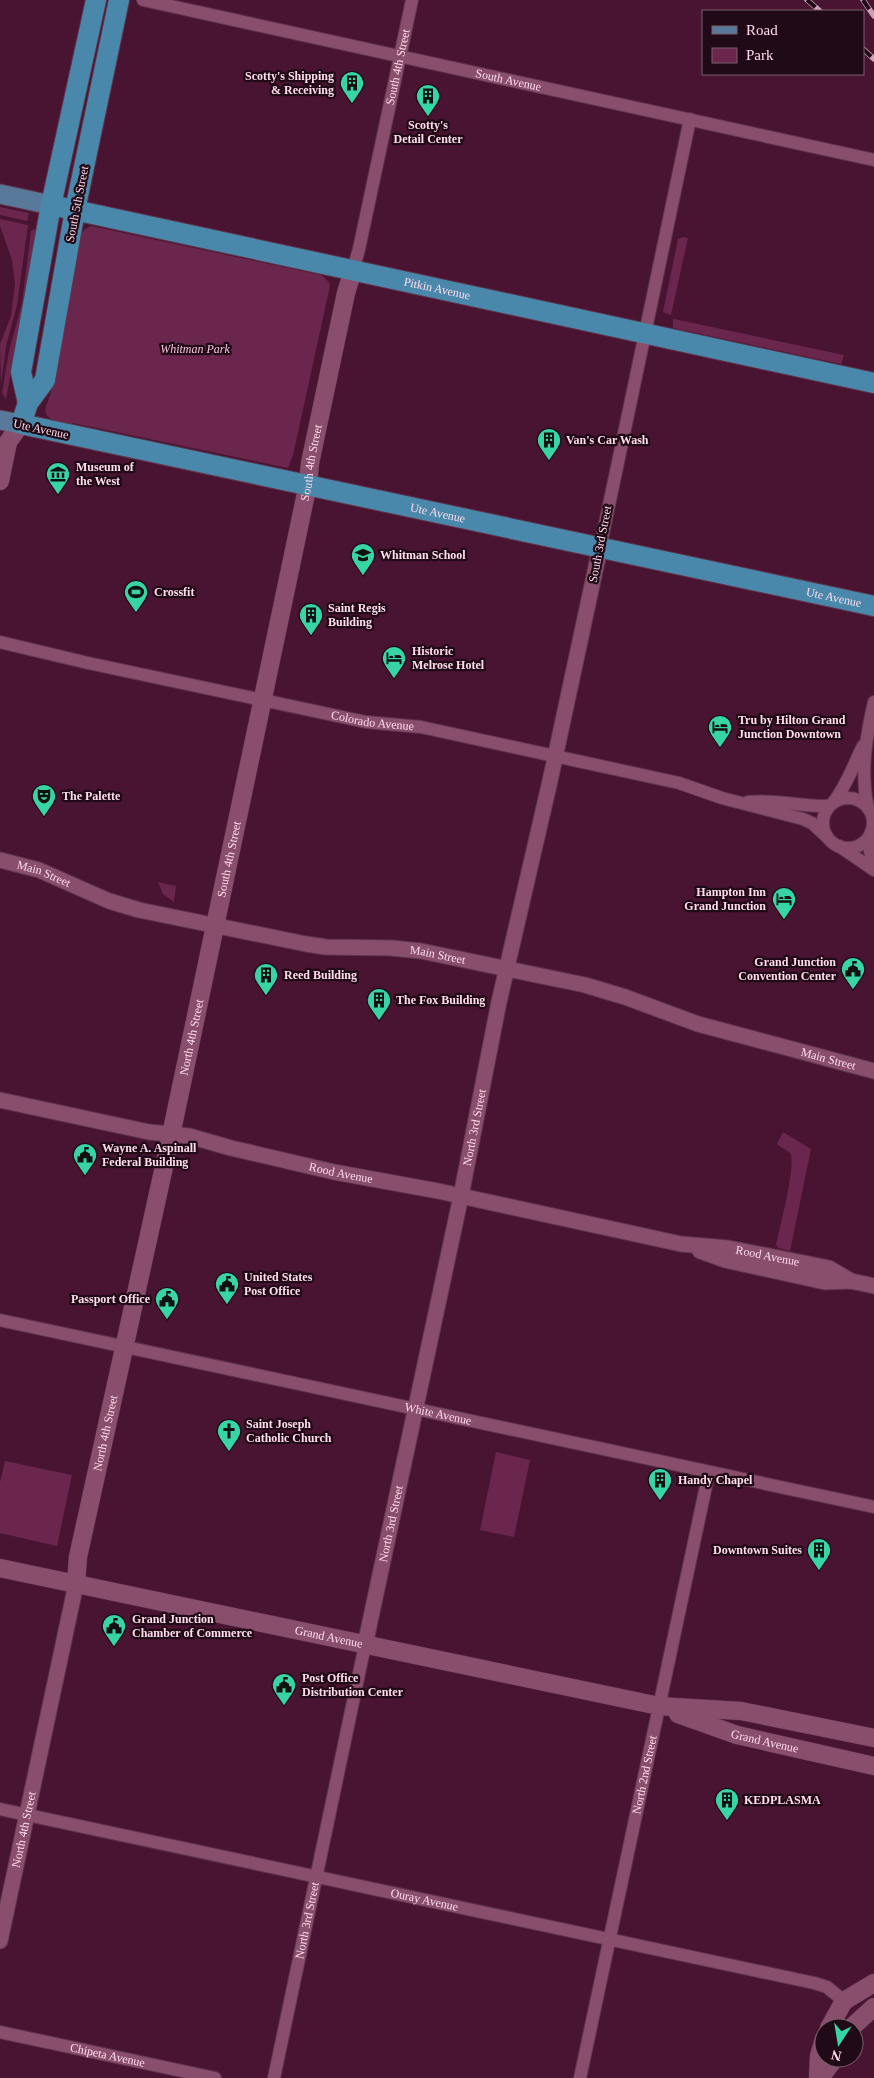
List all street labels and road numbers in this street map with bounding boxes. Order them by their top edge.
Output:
street label: South 4th Street [383,27,413,106]
street label: South Avenue [474,66,542,94]
street label: South 5th Street [63,164,91,243]
street label: Pitkin Avenue [403,275,472,302]
street label: Ute Avenue [12,416,70,442]
street label: South 4th Street [298,423,325,502]
street label: Ute Avenue [409,500,467,526]
street label: South 3rd Street [586,504,614,584]
street label: Ute Avenue [805,585,863,610]
street label: Colorado Avenue [330,708,415,733]
street label: South 4th Street [214,819,244,899]
street label: Main Street [16,858,73,890]
street label: Main Street [409,943,467,967]
street label: North 4th Street [177,997,207,1077]
street label: Main Street [799,1045,858,1073]
street label: North 3rd Street [460,1087,489,1167]
street label: Rood Avenue [308,1159,374,1186]
street label: Rood Avenue [734,1243,801,1269]
street label: North 4th Street [90,1393,121,1472]
street label: White Avenue [403,1400,473,1428]
street label: North 3rd Street [376,1483,406,1563]
street label: Grand Avenue [294,1623,364,1651]
street label: Grand Avenue [729,1726,800,1756]
street label: North 2nd Street [629,1734,660,1815]
street label: North 4th Street [9,1790,39,1869]
street label: North 3rd Street [292,1880,322,1960]
street label: Ouray Avenue [389,1886,460,1914]
street label: Chipeta Avenue [69,2040,146,2070]

